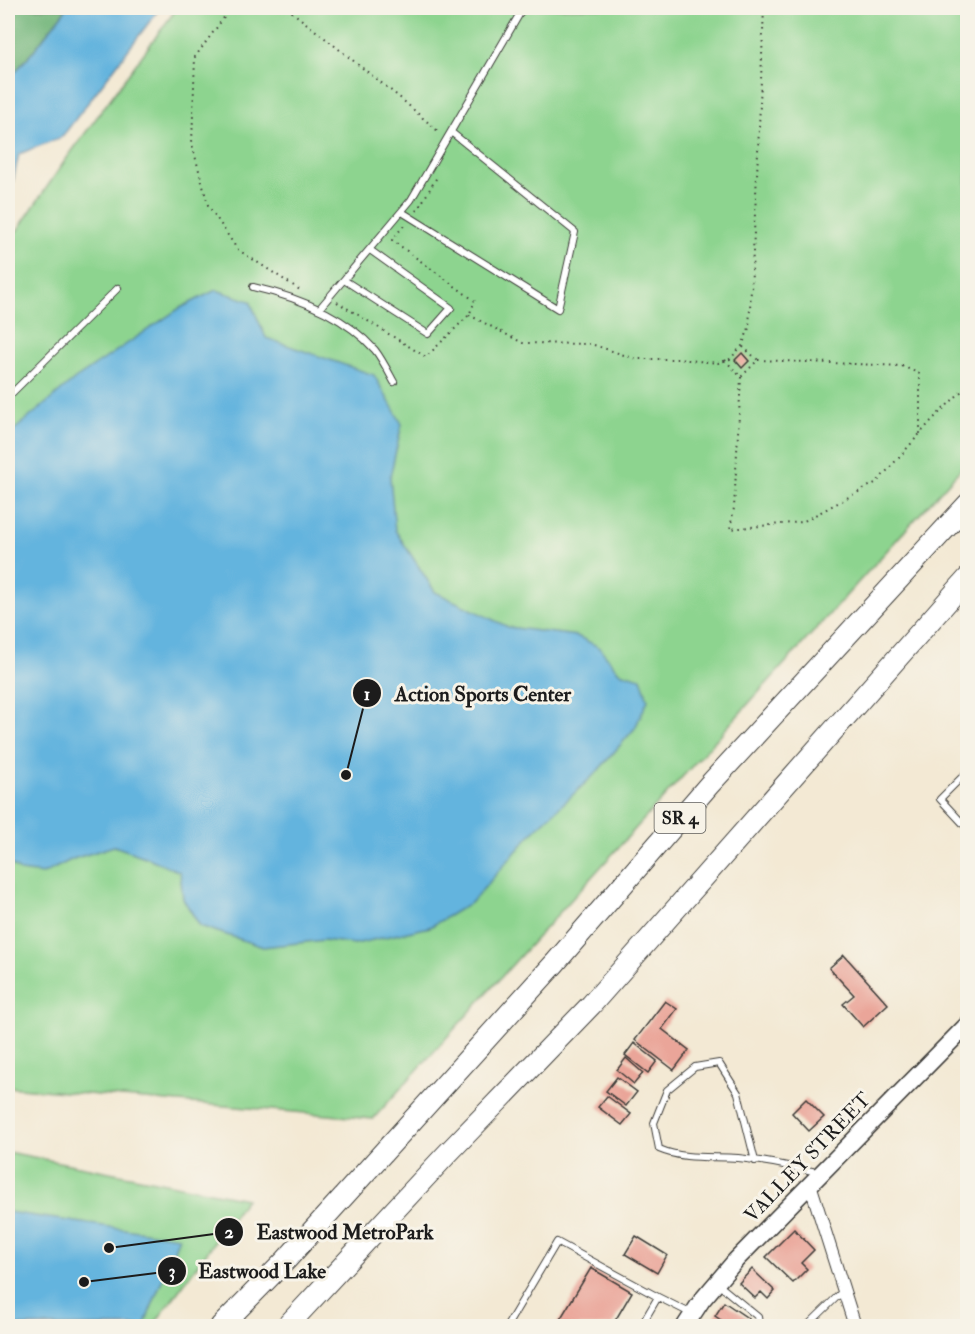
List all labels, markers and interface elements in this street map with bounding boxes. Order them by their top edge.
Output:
callout: Action Sports Center [352,674,583,713]
text: Action Sports Center [394,681,572,708]
text: 1 [364,683,370,706]
road number: SR 4 [654,803,706,833]
street label: VALLEY STREET [739,1087,876,1228]
callout: Eastwood MetroPark [214,1212,445,1251]
text: Eastwood MetroPark [257,1219,434,1246]
text: 2 [224,1221,234,1244]
callout: Eastwood Lake [157,1252,338,1291]
text: Eastwood Lake [198,1258,326,1285]
text: 3 [169,1260,176,1283]

